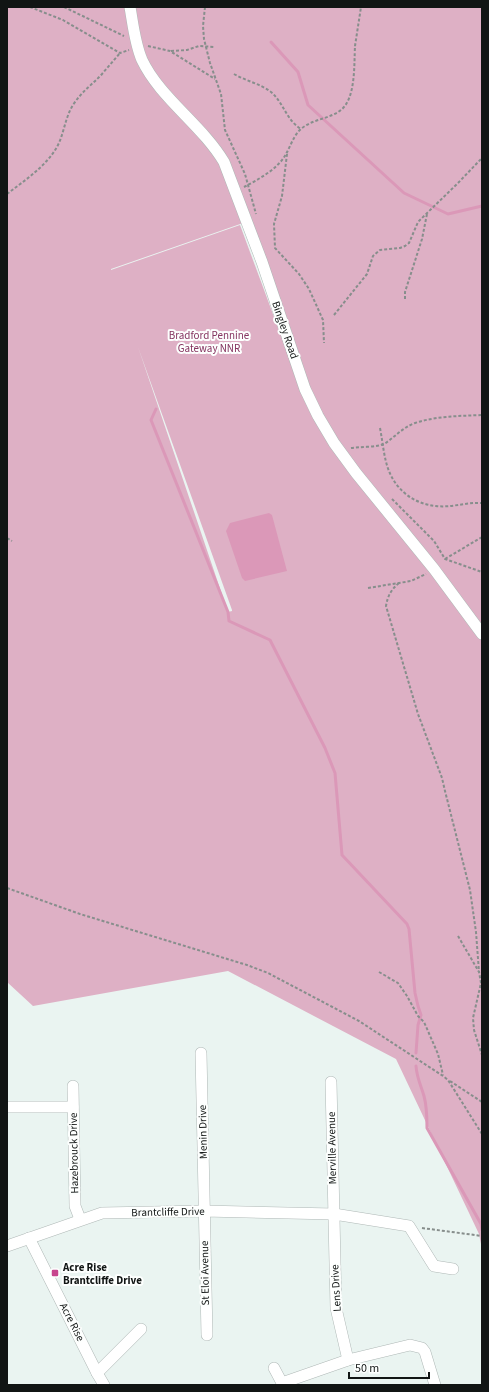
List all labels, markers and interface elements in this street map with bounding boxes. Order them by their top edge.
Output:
street label: Bingley Road [268,299,302,361]
park label: Bradford Pennine Gateway NNR [169,328,250,356]
street label: Menin Drive [195,1104,211,1159]
street label: Merville Avenue [324,1111,340,1184]
street label: Hazebrouck Drive [66,1112,82,1194]
street label: Brantcliffe Drive [131,1204,205,1220]
street label: St Eloi Avenue [197,1240,213,1306]
place label: Acre Rise Brantcliffe Drive [62,1260,142,1288]
street label: Lens Drive [327,1263,345,1312]
marker: Acre Rise Brantcliffe Drive [50,1268,60,1278]
street label: Acre Rise [56,1300,88,1344]
scale bar [349,1354,429,1380]
text: 50 m [355,1360,379,1377]

